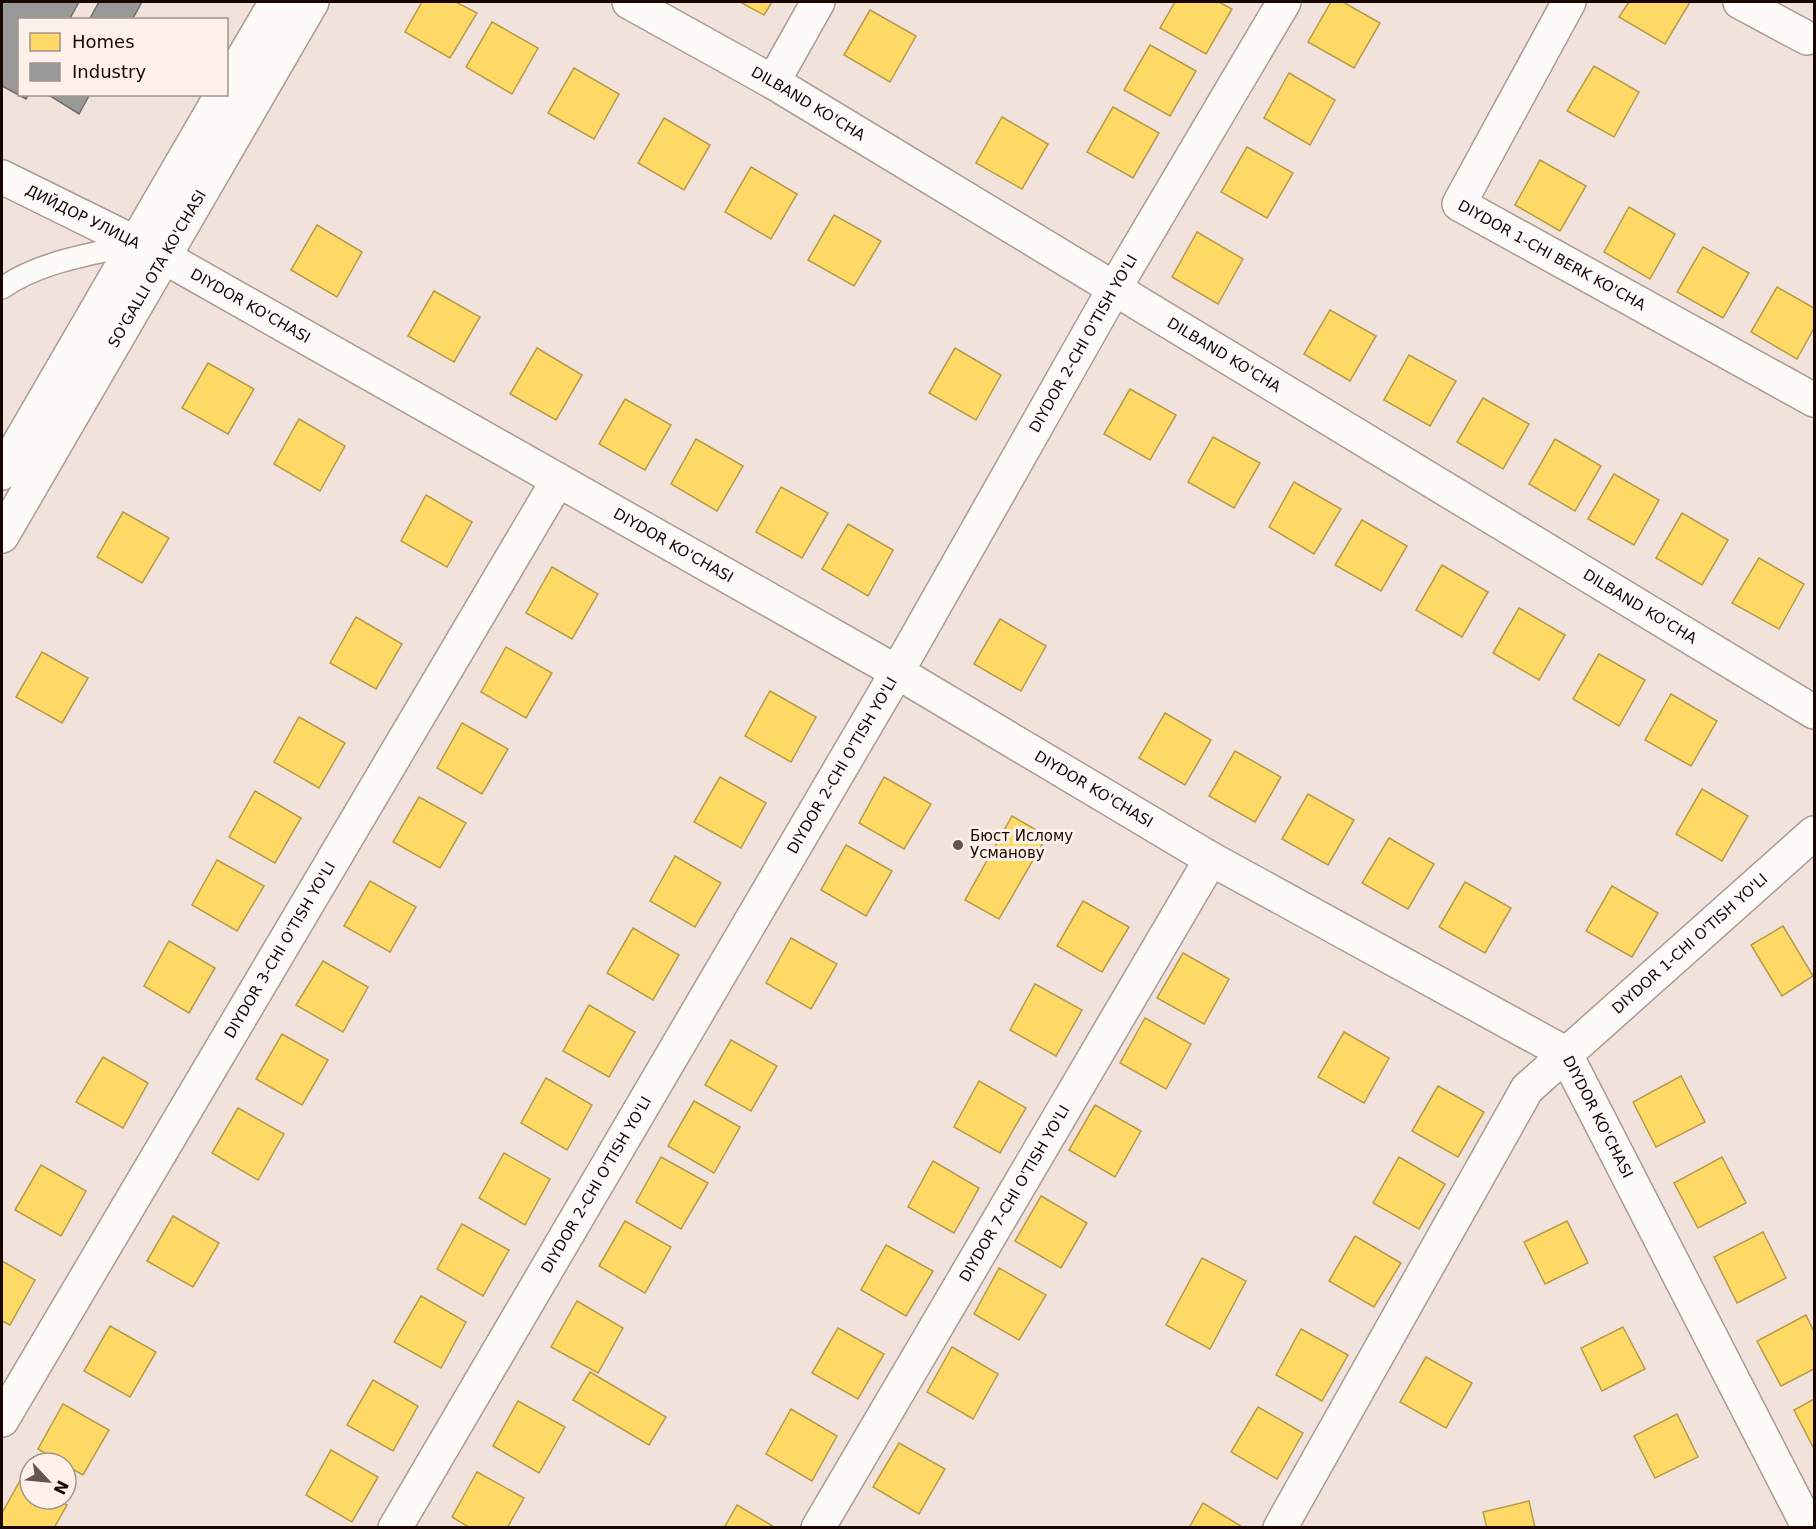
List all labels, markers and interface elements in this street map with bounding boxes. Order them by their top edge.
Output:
legend [18,18,228,96]
text: Homes [72,31,135,52]
text: Industry [72,61,146,82]
street label: DILBAND KO'CHA [748,63,869,145]
street label: ДИЙДОР УЛИЦА [23,181,143,253]
street label: SO'GALLI OTA KO'CHASI [104,187,210,351]
street label: DIYDOR 1-CHI BERK KO'CHA [1455,196,1649,315]
street label: DIYDOR 2-CHI O'TISH YO'LI [1026,251,1141,436]
street label: DIYDOR KO'CHASI [187,265,313,347]
street label: DILBAND KO'CHA [1164,314,1285,397]
street label: DIYDOR KO'CHASI [610,504,736,586]
street label: DILBAND KO'CHA [1580,565,1701,648]
street label: DIYDOR 2-CHI O'TISH YO'LI [783,674,901,857]
street label: DIYDOR KO'CHASI [1031,747,1156,831]
place label: Бюст Ислому Усманову [970,827,1073,862]
marker: Бюст Ислому Усманову [951,838,965,852]
street label: DIYDOR 3-CHI O'TISH YO'LI [221,859,339,1042]
street label: DIYDOR 1-CHI O'TISH YO'LI [1609,870,1771,1018]
street label: DIYDOR KO'CHASI [1559,1053,1637,1181]
street label: DIYDOR 2-CHI O'TISH YO'LI [537,1093,655,1276]
street label: DIYDOR 7-CHI O'TISH YO'LI [956,1102,1073,1285]
north arrow [18,1451,78,1511]
text: N [50,1477,73,1498]

